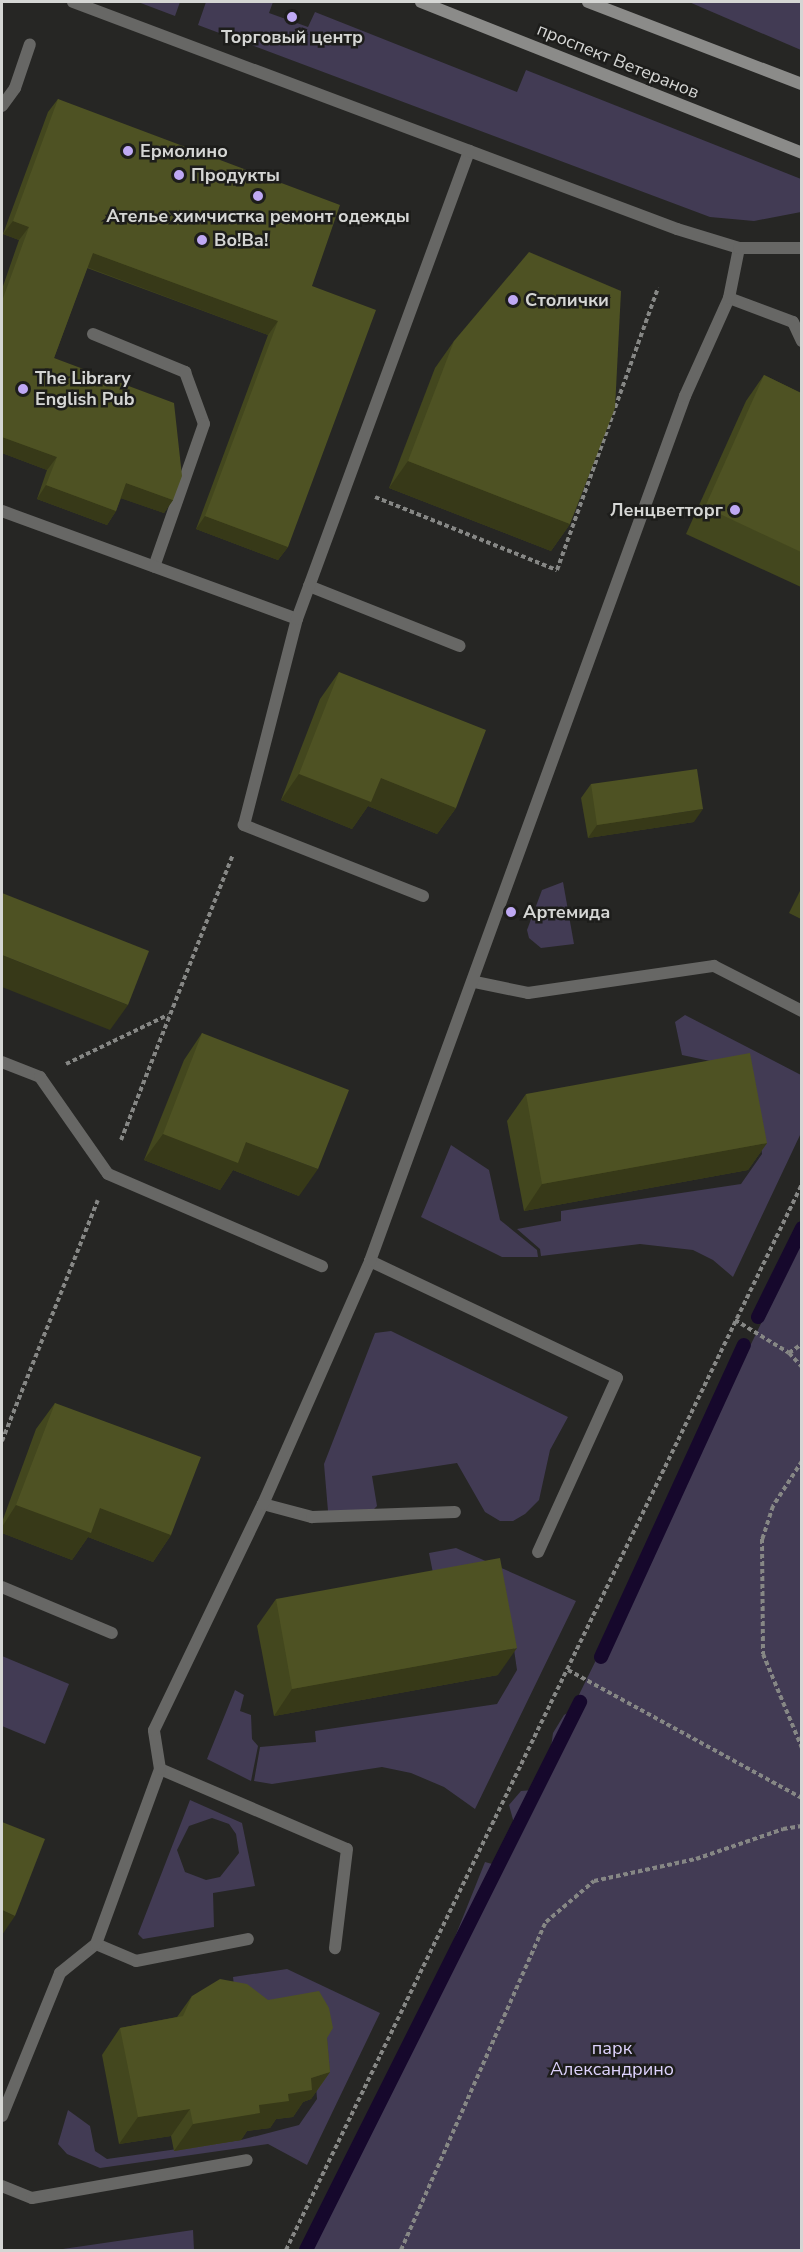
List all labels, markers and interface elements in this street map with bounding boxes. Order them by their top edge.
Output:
marker: Торговый центр [285,10,299,24]
street label: проспект Ветеранов [534,19,702,103]
place label: Торговый центр [221,26,363,48]
place label: Ермолино [140,140,228,162]
marker: Ермолино [121,144,135,158]
place label: Продукты [191,164,280,186]
marker: Продукты [172,168,186,182]
marker: Ателье химчистка ремонт одежды [251,189,265,203]
place label: Ателье химчистка ремонт одежды [106,205,410,227]
place label: Во!Ва! [214,229,268,251]
marker: Во!Ва! [195,233,209,247]
place label: Столички [525,289,609,311]
marker: Столички [506,293,520,307]
place label: The Library English Pub [35,368,134,410]
marker: The Library English Pub [16,382,30,396]
place label: Ленцветторг [610,499,723,521]
marker: Ленцветторг [728,503,742,517]
place label: Артемида [523,901,610,923]
marker: Артемида [504,905,518,919]
park label: парк Александрино [550,2038,674,2080]

